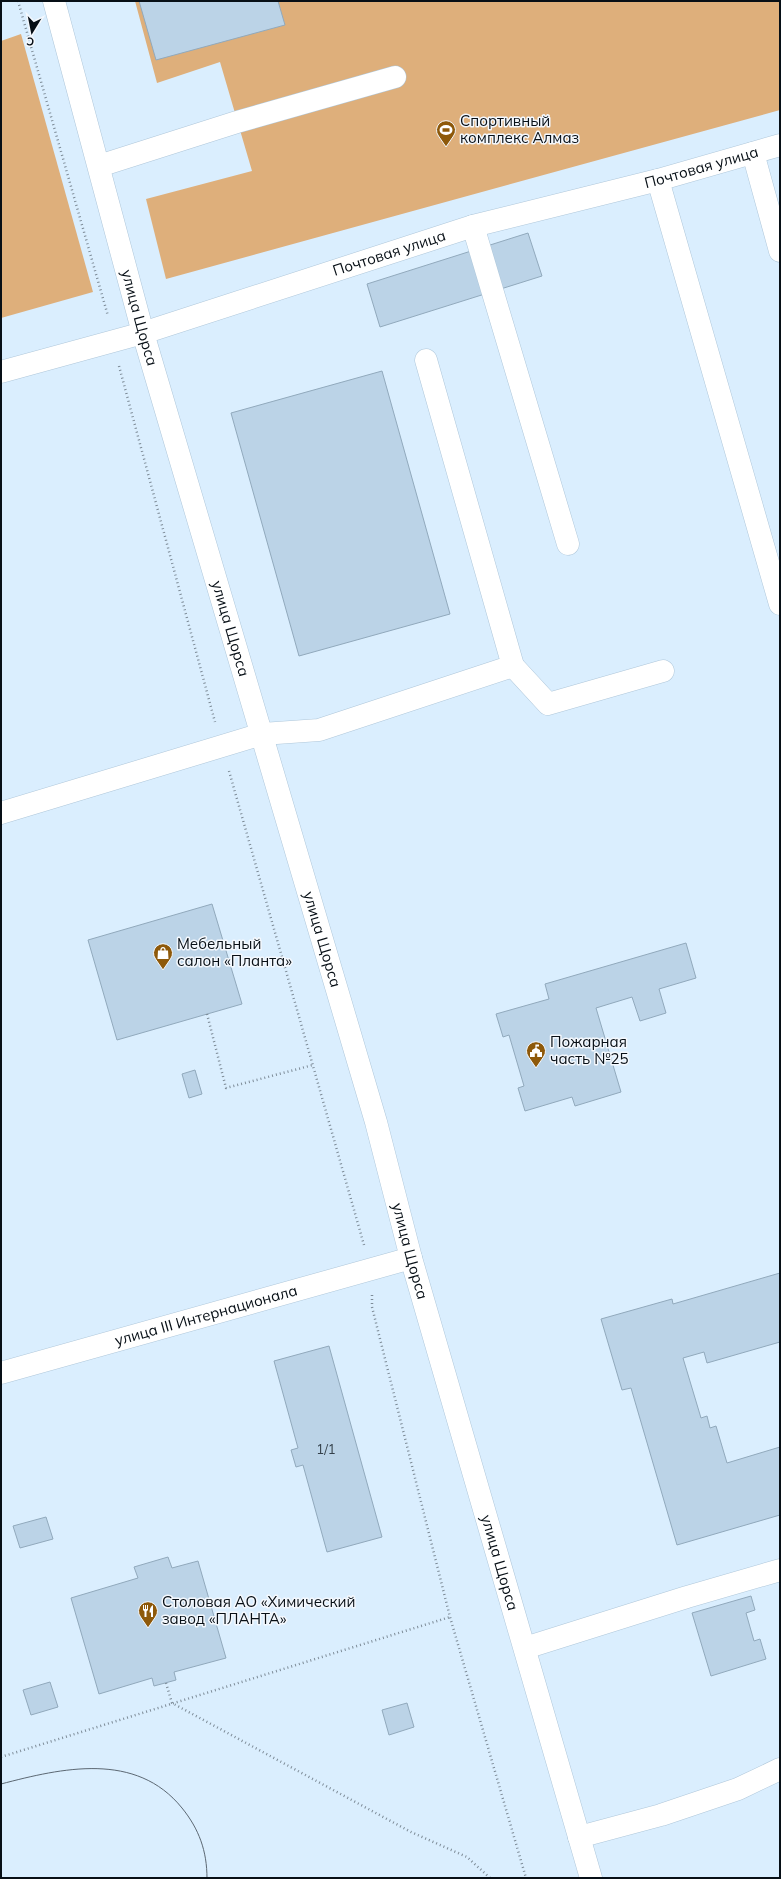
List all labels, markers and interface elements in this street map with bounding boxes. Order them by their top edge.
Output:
north arrow [12,12,52,52]
text: С [25,34,35,49]
place label: Спортивный комплекс Алмаз [460,111,579,147]
sports icon: Спортивный комплекс Алмаз [435,119,457,147]
street label: Почтовая улица [642,142,760,192]
street label: Почтовая улица [330,226,448,280]
street label: улица Щорса [117,267,162,368]
street label: улица Щорса [208,578,254,679]
street label: улица Щорса [299,889,346,989]
place label: Мебельный салон «Планта» [177,934,292,970]
shop icon: Мебельный салон «Планта» [152,942,174,970]
place label: Пожарная часть №25 [550,1032,628,1068]
public building icon: Пожарная часть №25 [525,1040,547,1068]
street label: улица Щорса [388,1201,433,1302]
street label: улица III Интернационала [112,1280,299,1350]
house number: 1/1 [316,1441,336,1457]
street label: улица Щорса [477,1512,523,1613]
place label: Столовая АО «Химический завод «ПЛАНТА» [162,1592,355,1628]
restaurant icon: Столовая АО «Химический завод «ПЛАНТА» [137,1600,159,1628]

